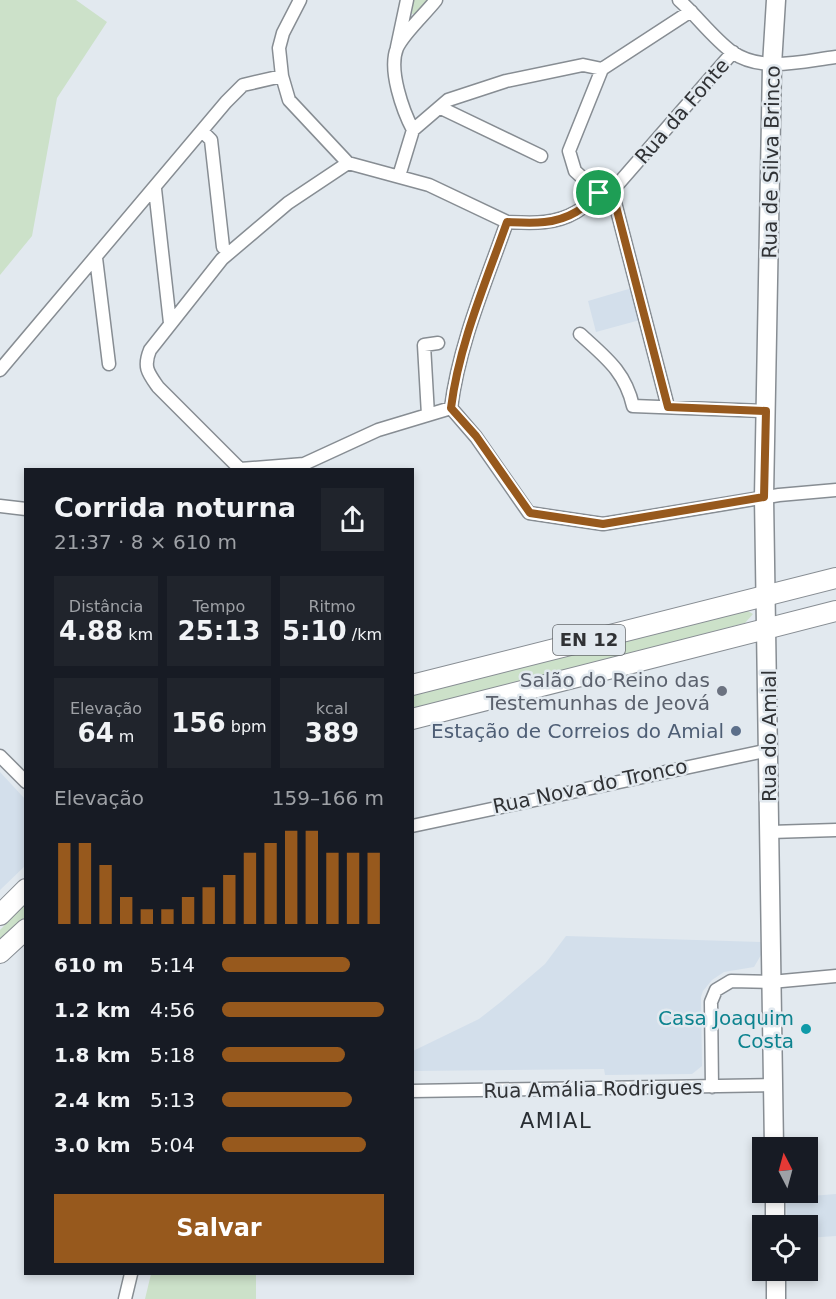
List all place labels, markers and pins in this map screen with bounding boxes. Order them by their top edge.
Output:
pin [573,167,624,218]
place label: Salão do Reino das Testemunhas de Jeová [485,668,710,715]
marker: Salão do Reino das Testemunhas de Jeová [715,684,729,698]
place label: Estação de Correios do Amial [431,719,724,743]
marker: Estação de Correios do Amial [729,724,743,738]
place label: Casa Joaquim Costa [658,1006,794,1053]
marker: Casa Joaquim Costa [799,1022,813,1036]

